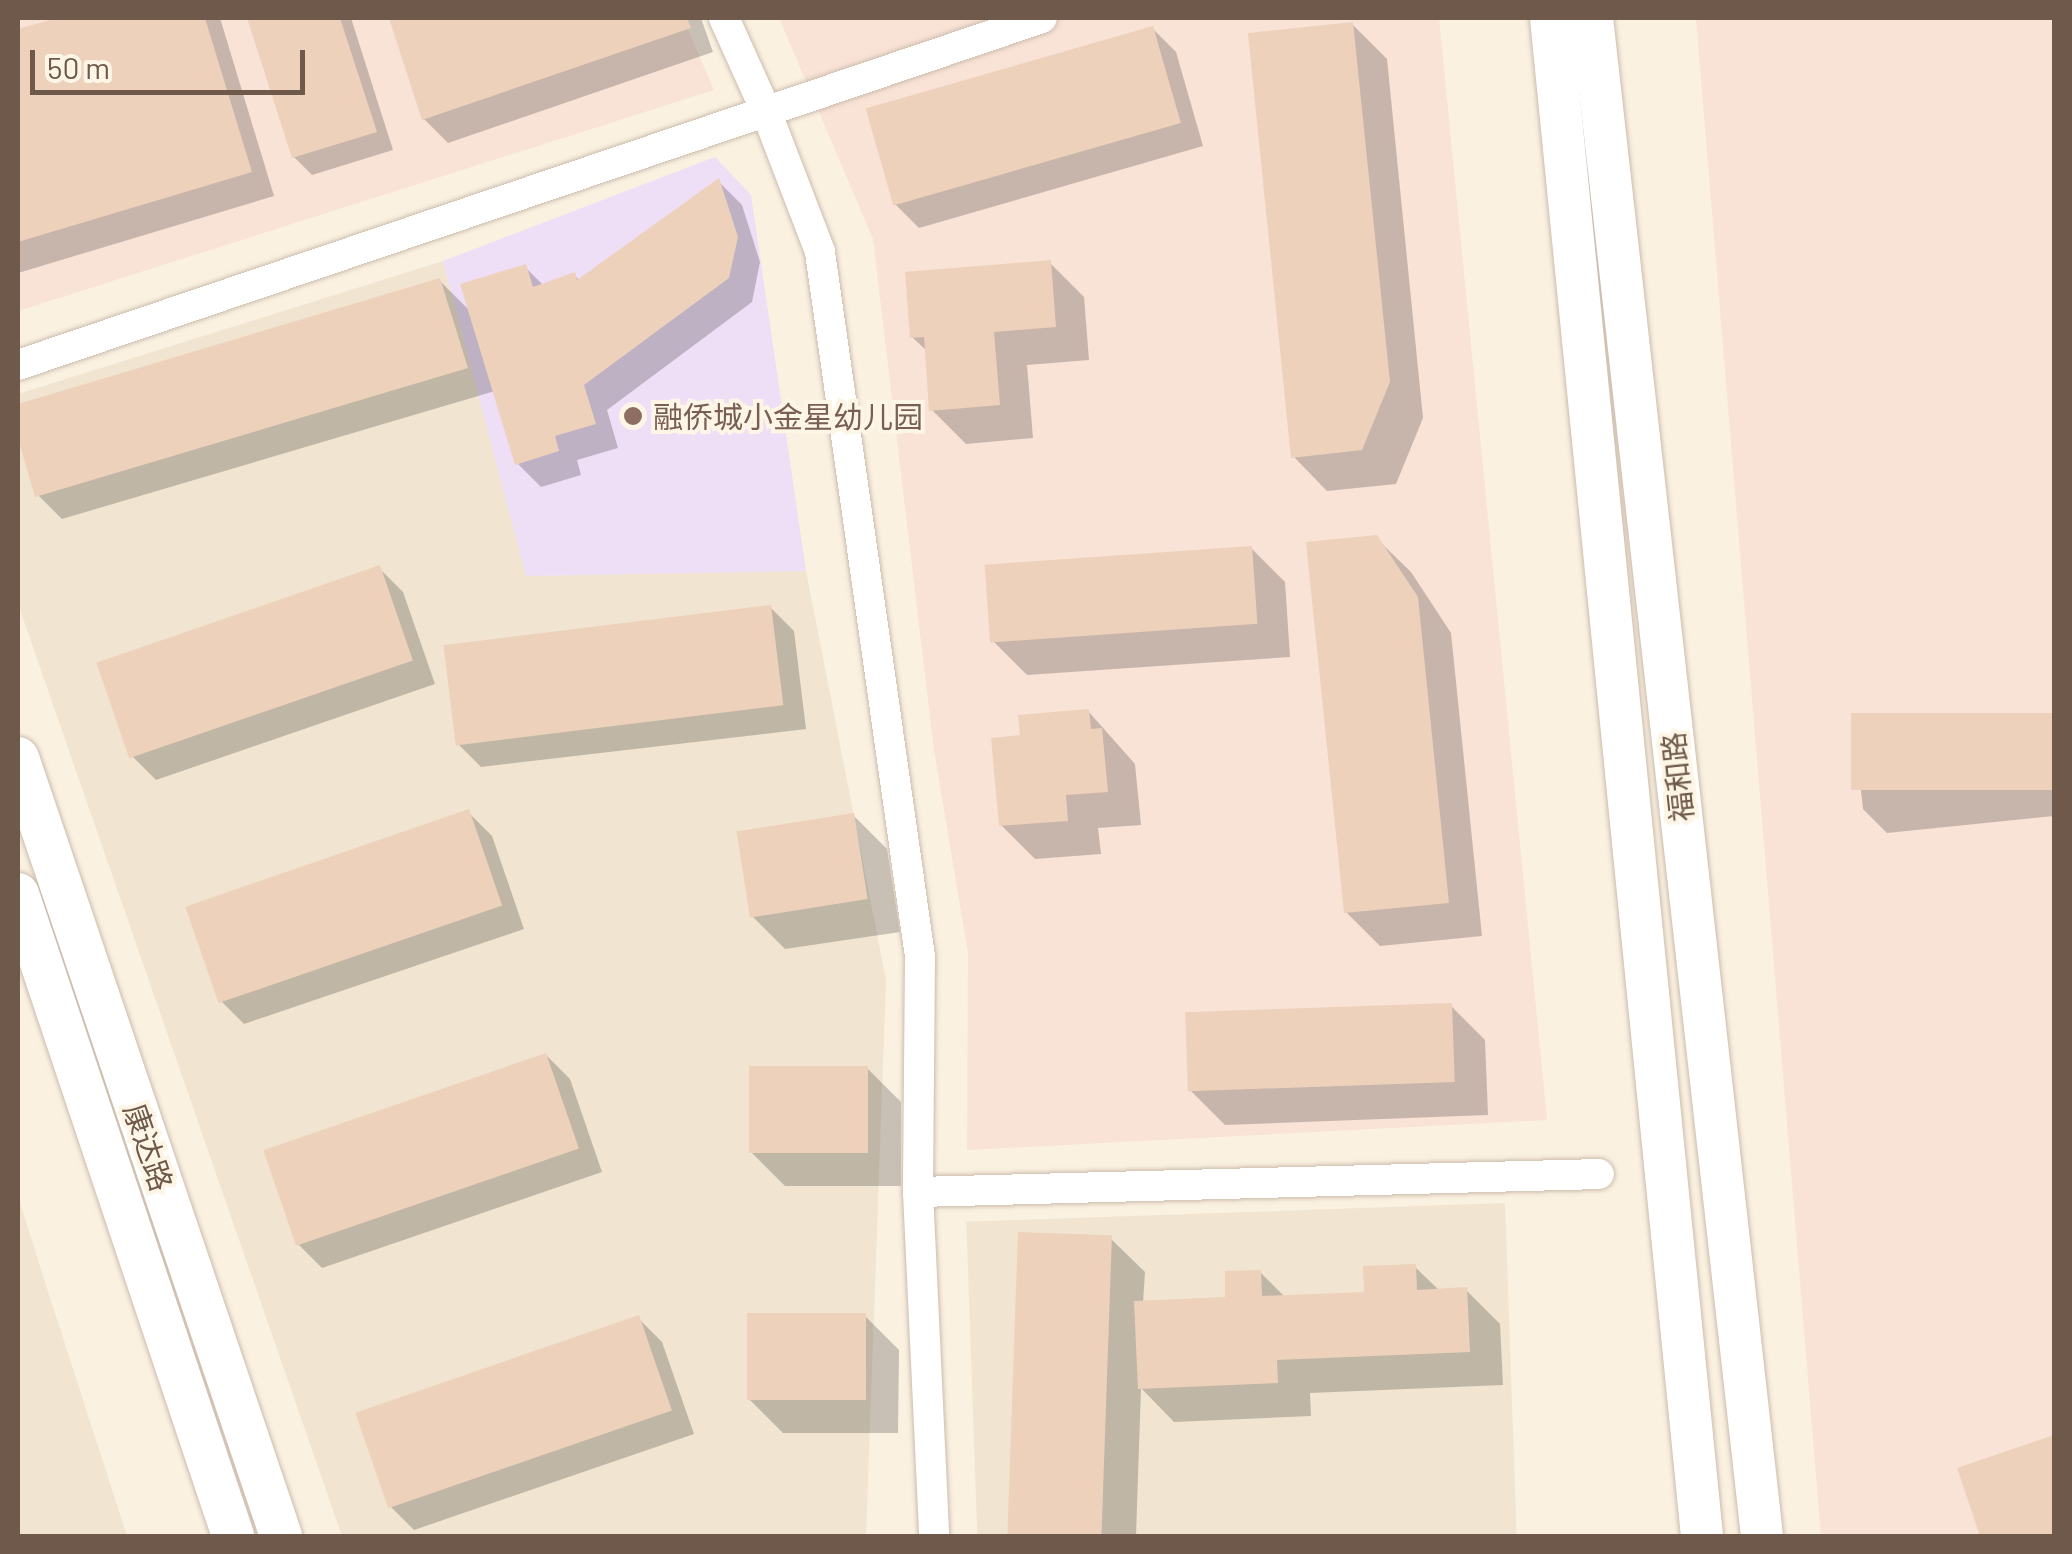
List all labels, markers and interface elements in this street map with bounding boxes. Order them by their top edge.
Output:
scale bar [35,30,310,92]
text: 50 m [47,49,110,85]
place label: 融侨城小金星幼儿园 [653,398,923,434]
marker: 融侨城小金星幼儿园 [622,405,644,427]
street label: 福和路 [1654,730,1700,824]
street label: 康达路 [117,1099,181,1195]

